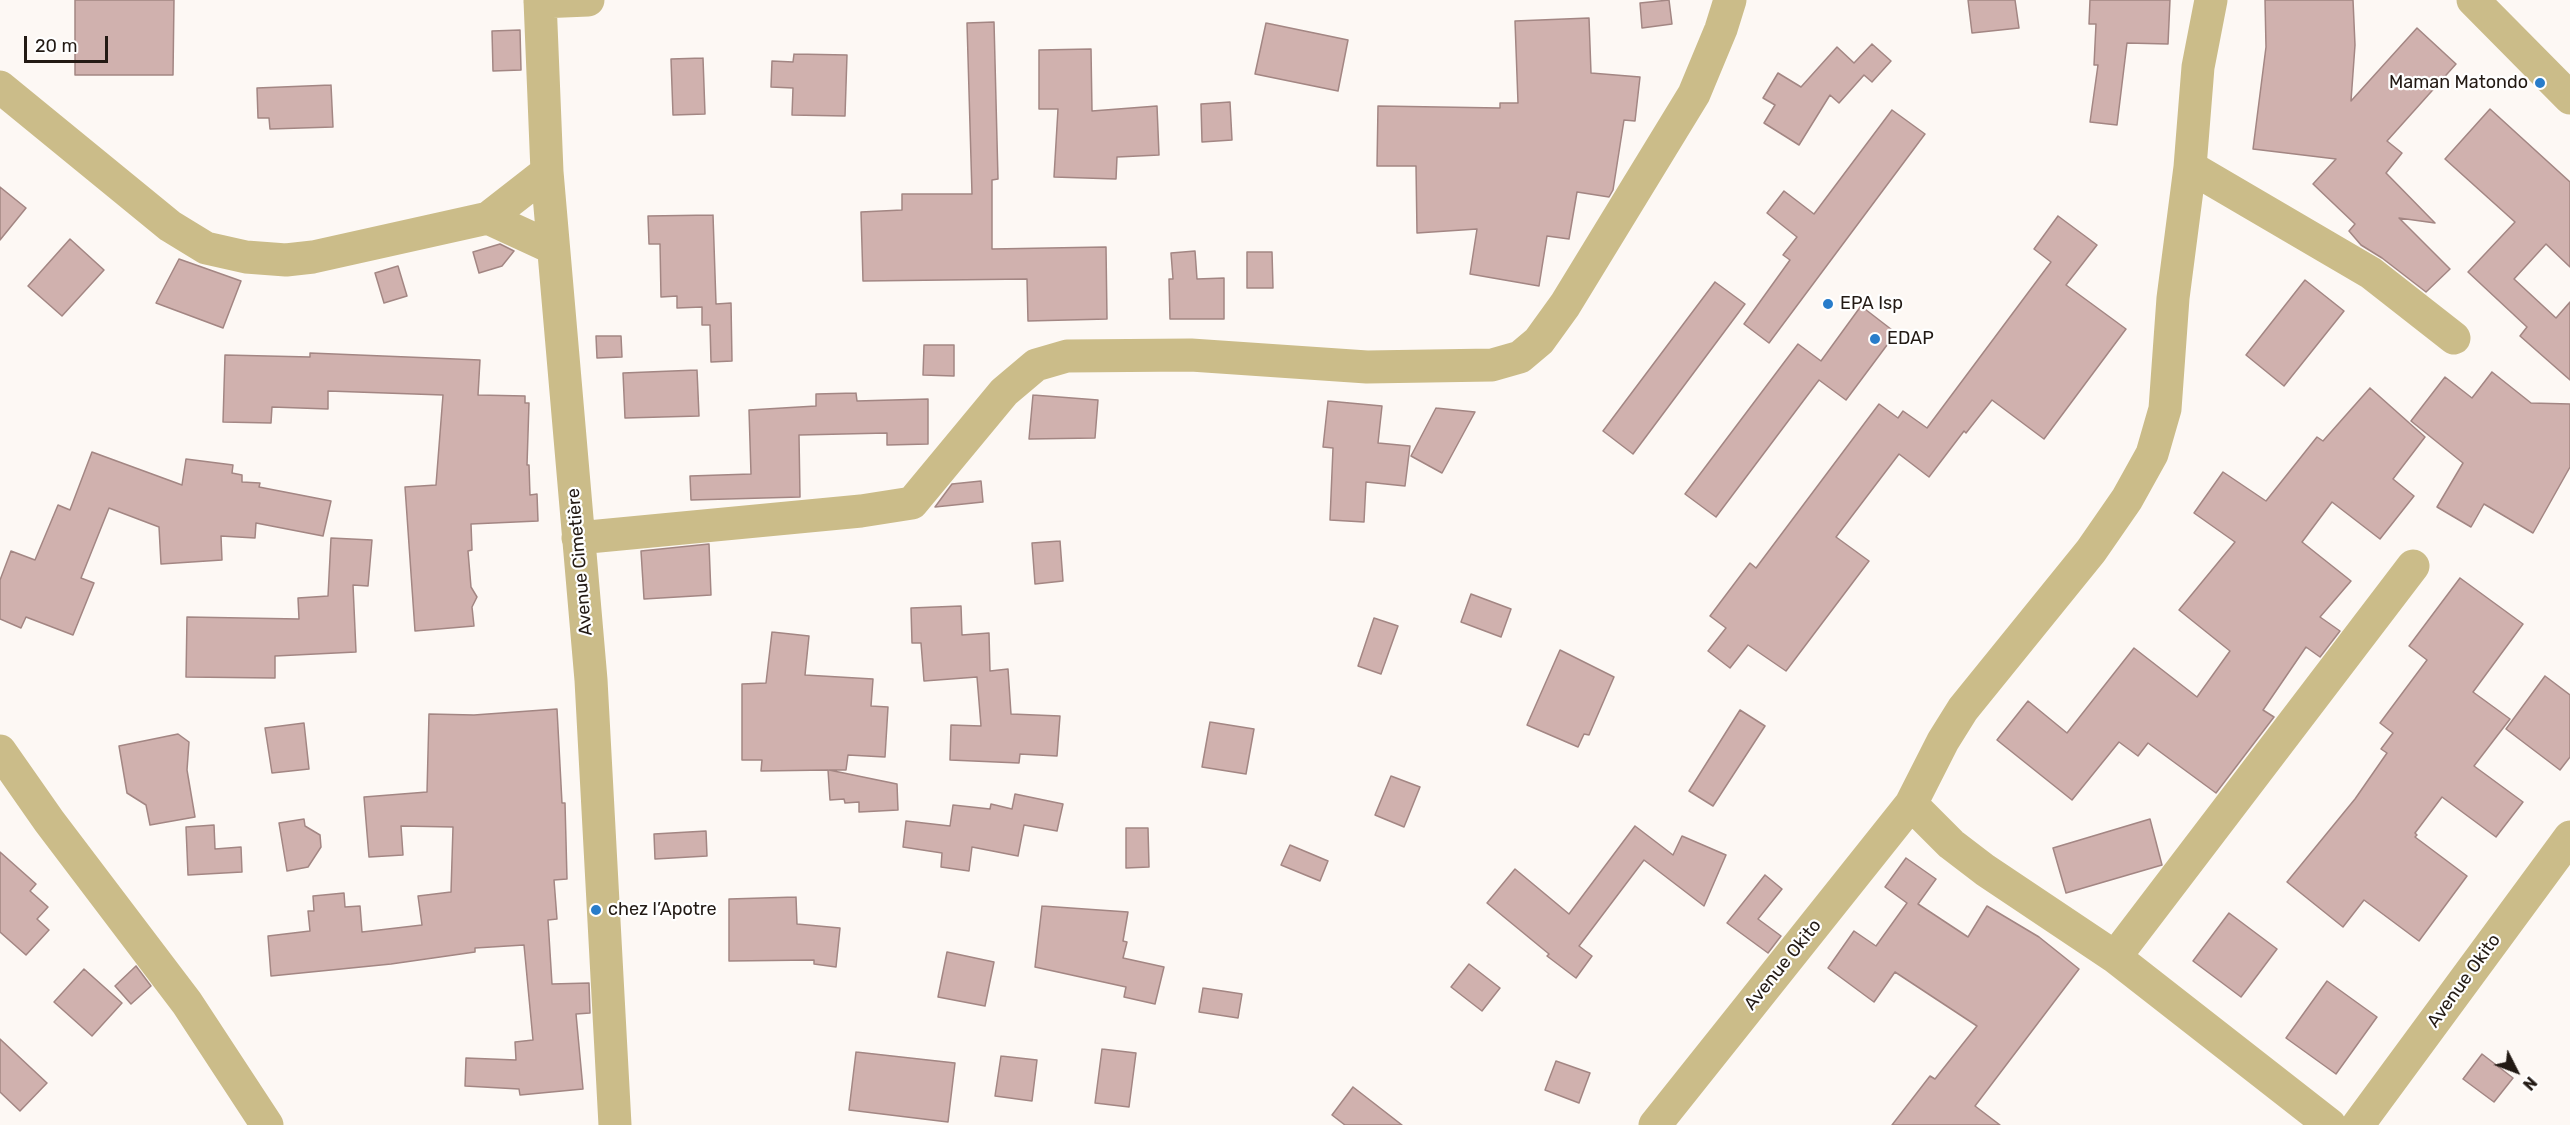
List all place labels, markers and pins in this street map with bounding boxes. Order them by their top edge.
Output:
place label: Maman Matondo [2389,72,2528,94]
marker: Maman Matondo [2533,76,2547,90]
place label: EPA Isp [1840,293,1903,315]
marker: EPA Isp [1821,297,1835,311]
place label: EDAP [1887,328,1934,350]
marker: EDAP [1868,332,1882,346]
place label: chez l’Apotre [608,899,717,921]
marker: chez l’Apotre [589,903,603,917]

